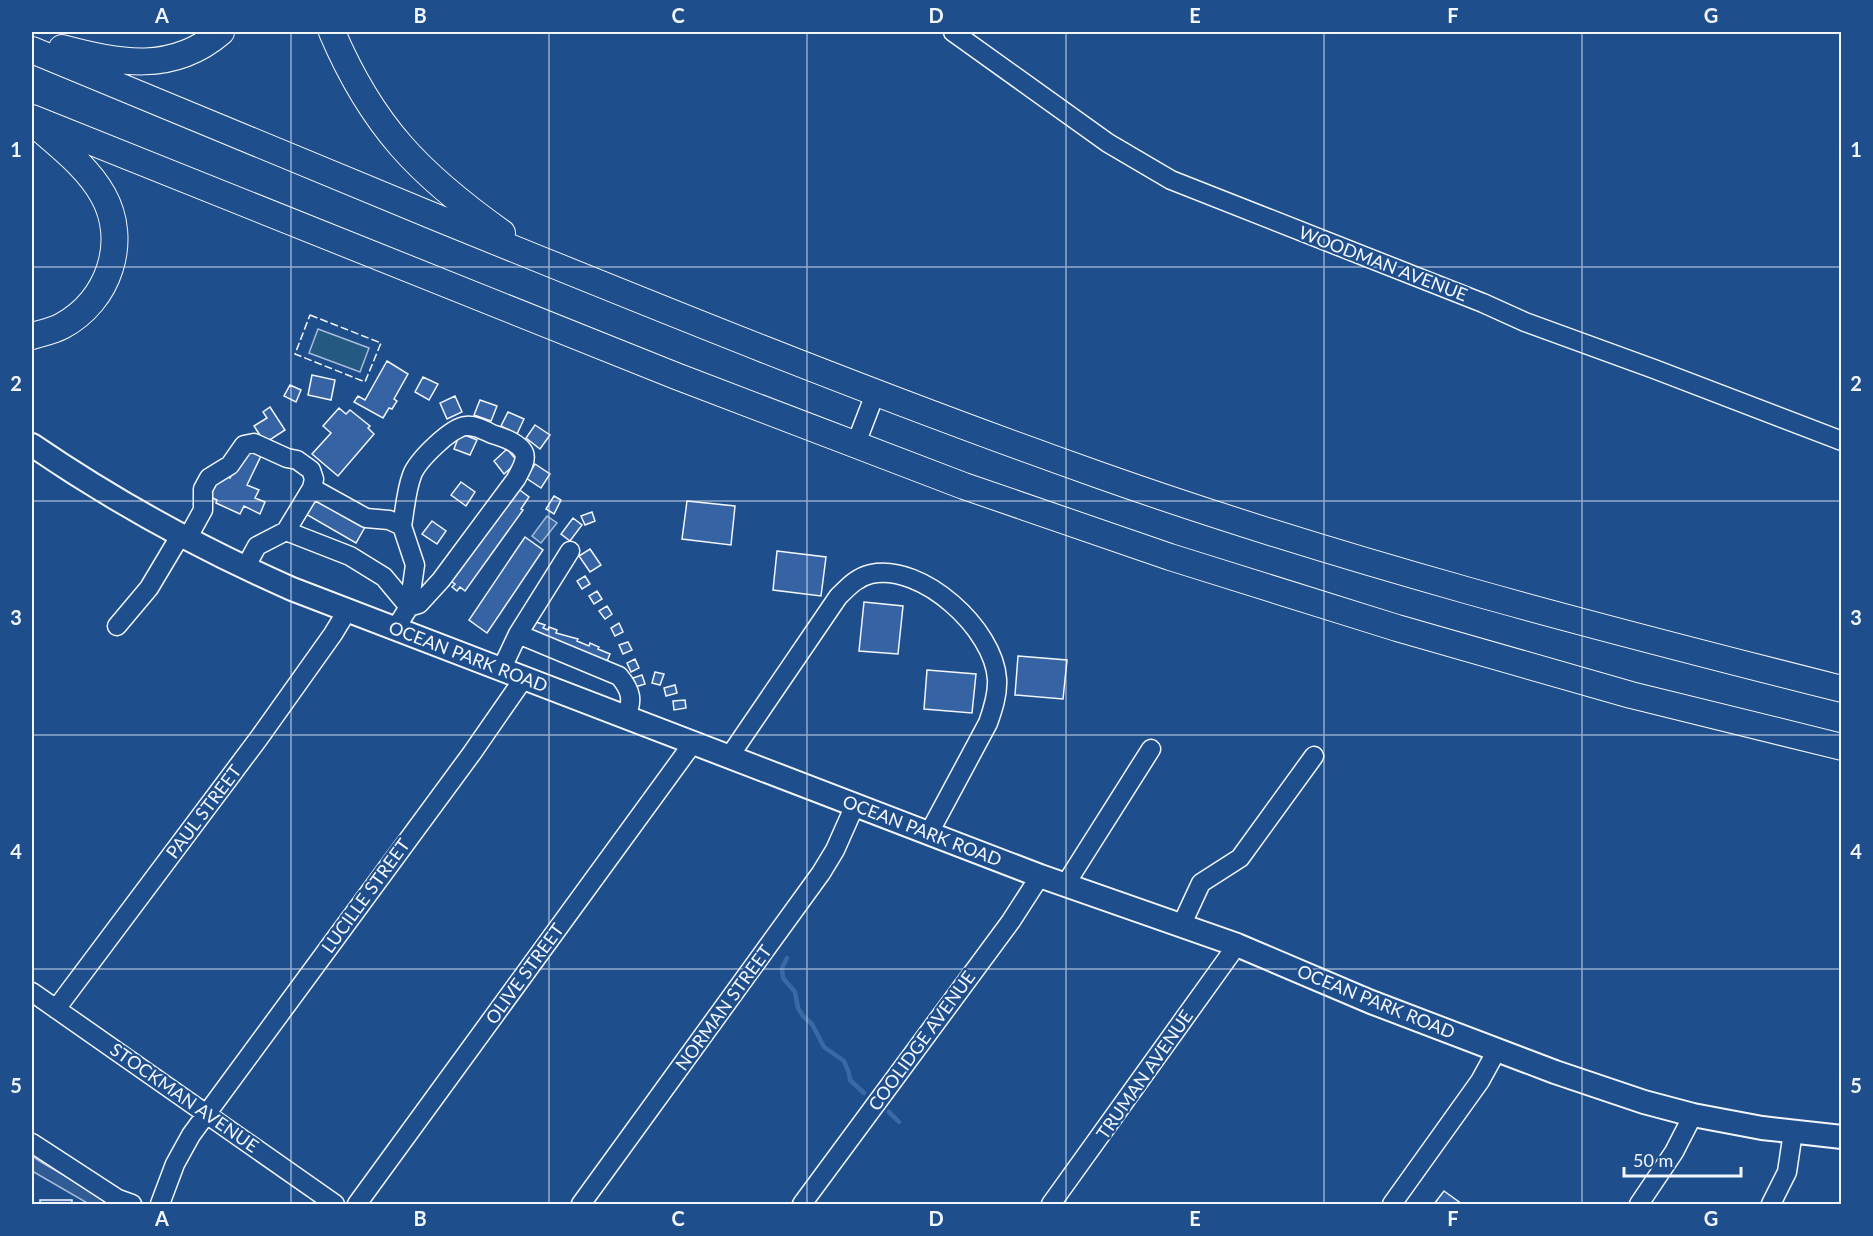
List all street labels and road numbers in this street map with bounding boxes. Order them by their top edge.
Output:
street label: WOODMAN AVENUE [1296,221,1471,305]
street label: OCEAN PARK ROAD [386,616,551,697]
street label: PAUL STREET [161,760,246,863]
street label: OCEAN PARK ROAD [840,790,1005,871]
street label: LUCILLE STREET [316,834,414,957]
street label: OLIVE STREET [480,919,568,1028]
street label: NORMAN STREET [670,940,776,1074]
street label: OCEAN PARK ROAD [1294,959,1459,1043]
street label: COOLIDGE AVENUE [863,966,979,1115]
street label: TRUMAN AVENUE [1091,1005,1197,1143]
street label: STOCKMAN AVENUE [106,1038,263,1157]

